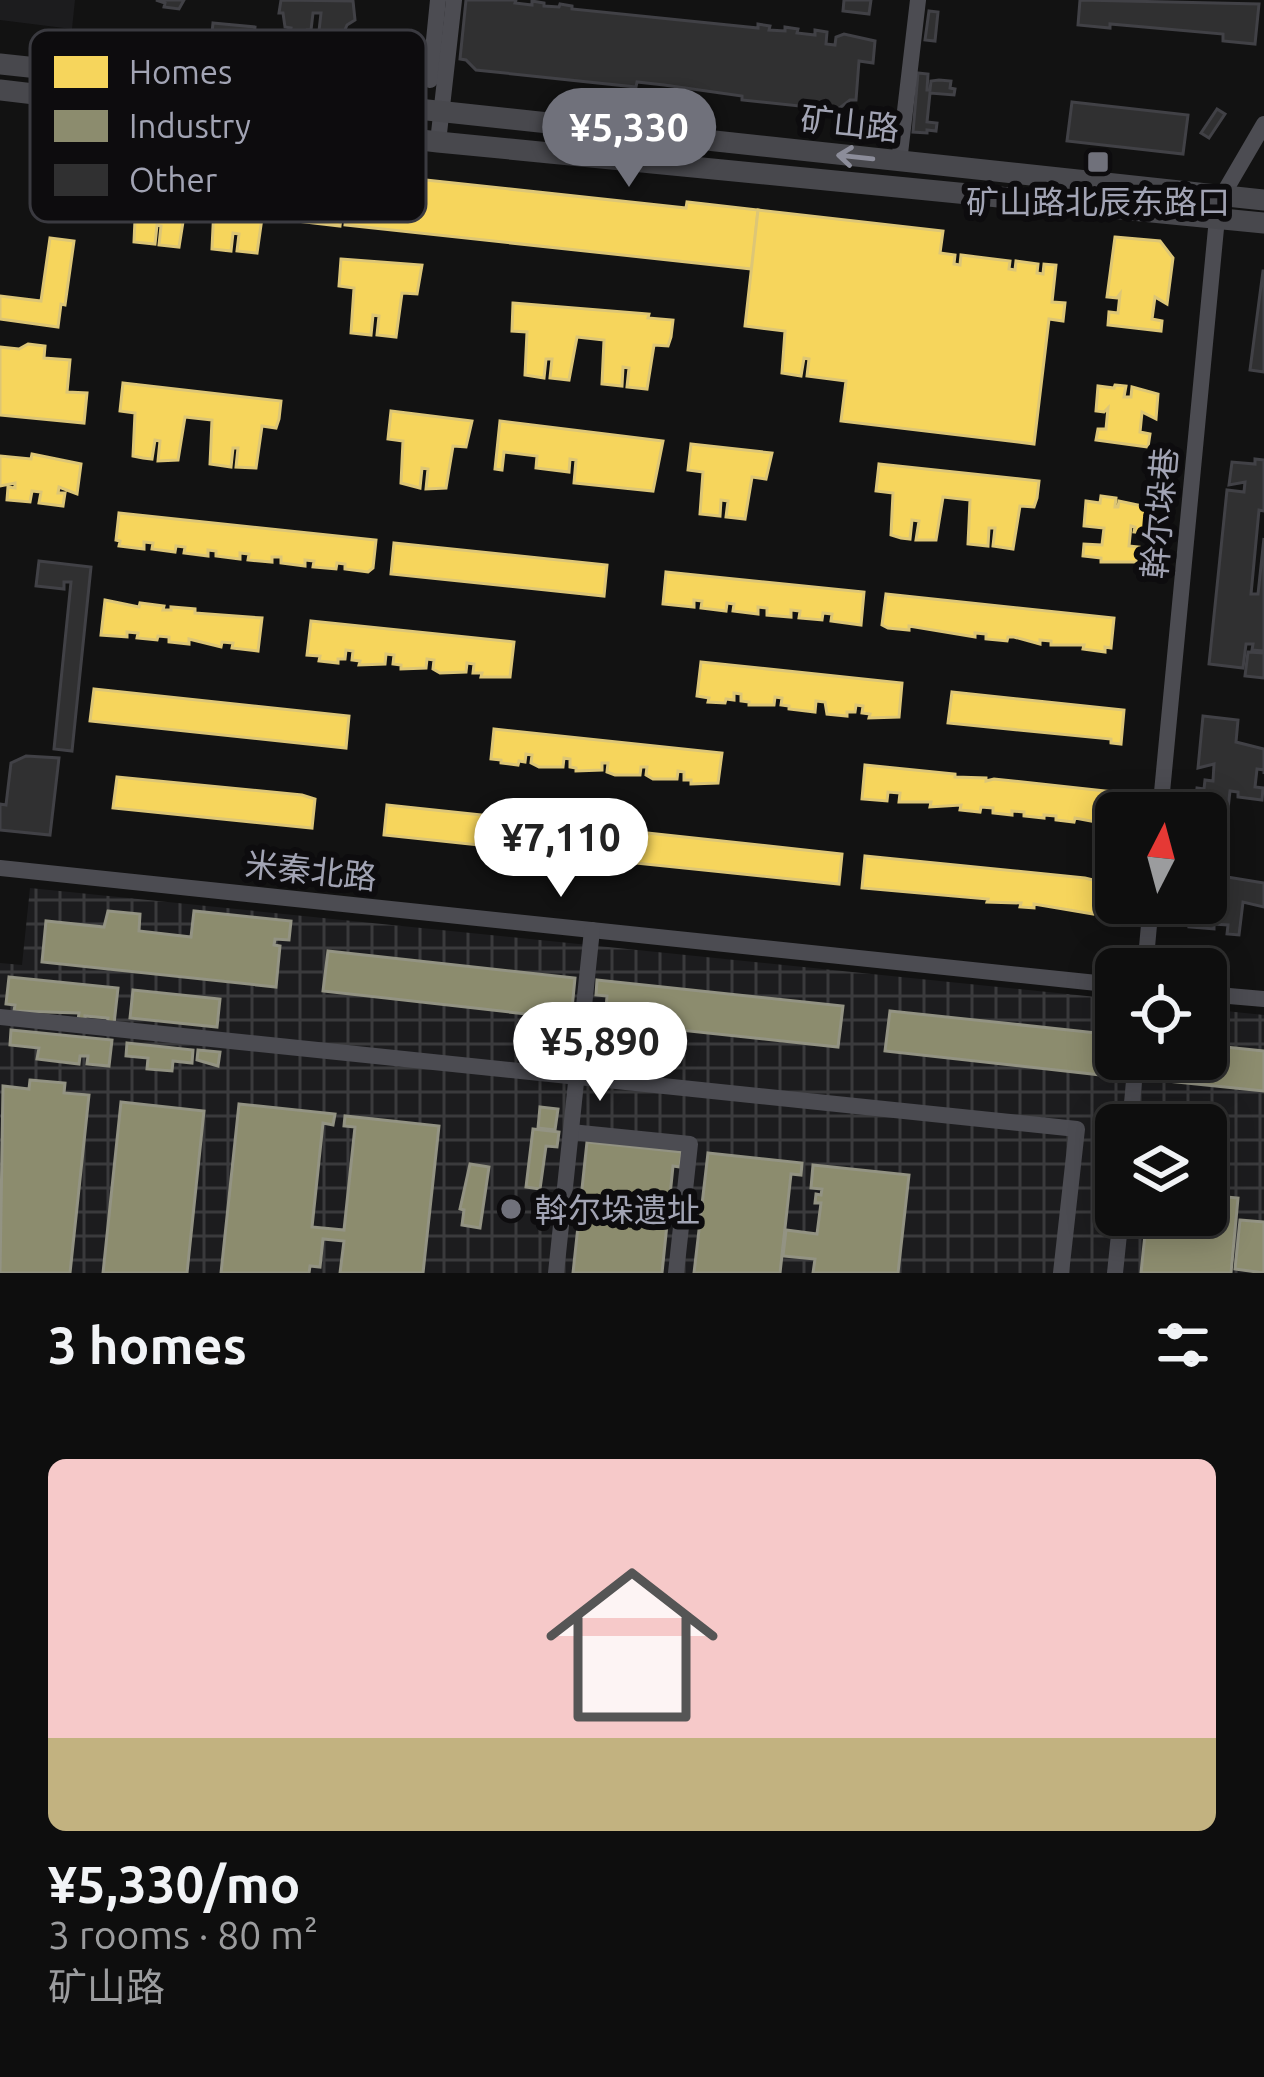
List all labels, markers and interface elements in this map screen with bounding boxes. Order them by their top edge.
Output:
legend [30,30,426,222]
text: Homes [129,53,232,90]
pin: ¥5,330 [531,88,727,190]
street label: 矿山路 [799,99,901,147]
text: ¥5,330 [569,105,689,148]
text: Industry [129,107,251,144]
one-way arrow [836,145,875,168]
marker: 矿山路北辰东路口 [1085,149,1111,175]
text: Other [129,161,218,198]
place label: 矿山路北辰东路口 [966,183,1230,220]
street label: 幹尔垛巷 [1135,446,1183,580]
north arrow [1095,792,1227,924]
map controls [1095,792,1227,1236]
pin: ¥7,110 [463,798,659,900]
text: ¥7,110 [501,815,621,858]
street label: 米秦北路 [243,845,379,895]
button: locate [1095,948,1227,1080]
pin: ¥5,890 [502,1002,698,1104]
text: ¥5,890 [540,1019,660,1062]
button: layers [1095,1104,1227,1236]
place label: 斡尔垛遗址 [535,1191,700,1228]
marker: 斡尔垛遗址 [498,1196,524,1222]
icon: filters [1150,1312,1216,1378]
text: 3 homes [48,1316,247,1374]
icon: home [524,1537,740,1753]
text: ¥5,330/mo [48,1855,300,1913]
text: 3 rooms · 80 m² [48,1913,318,1956]
text: 矿山路 [48,1965,165,2008]

